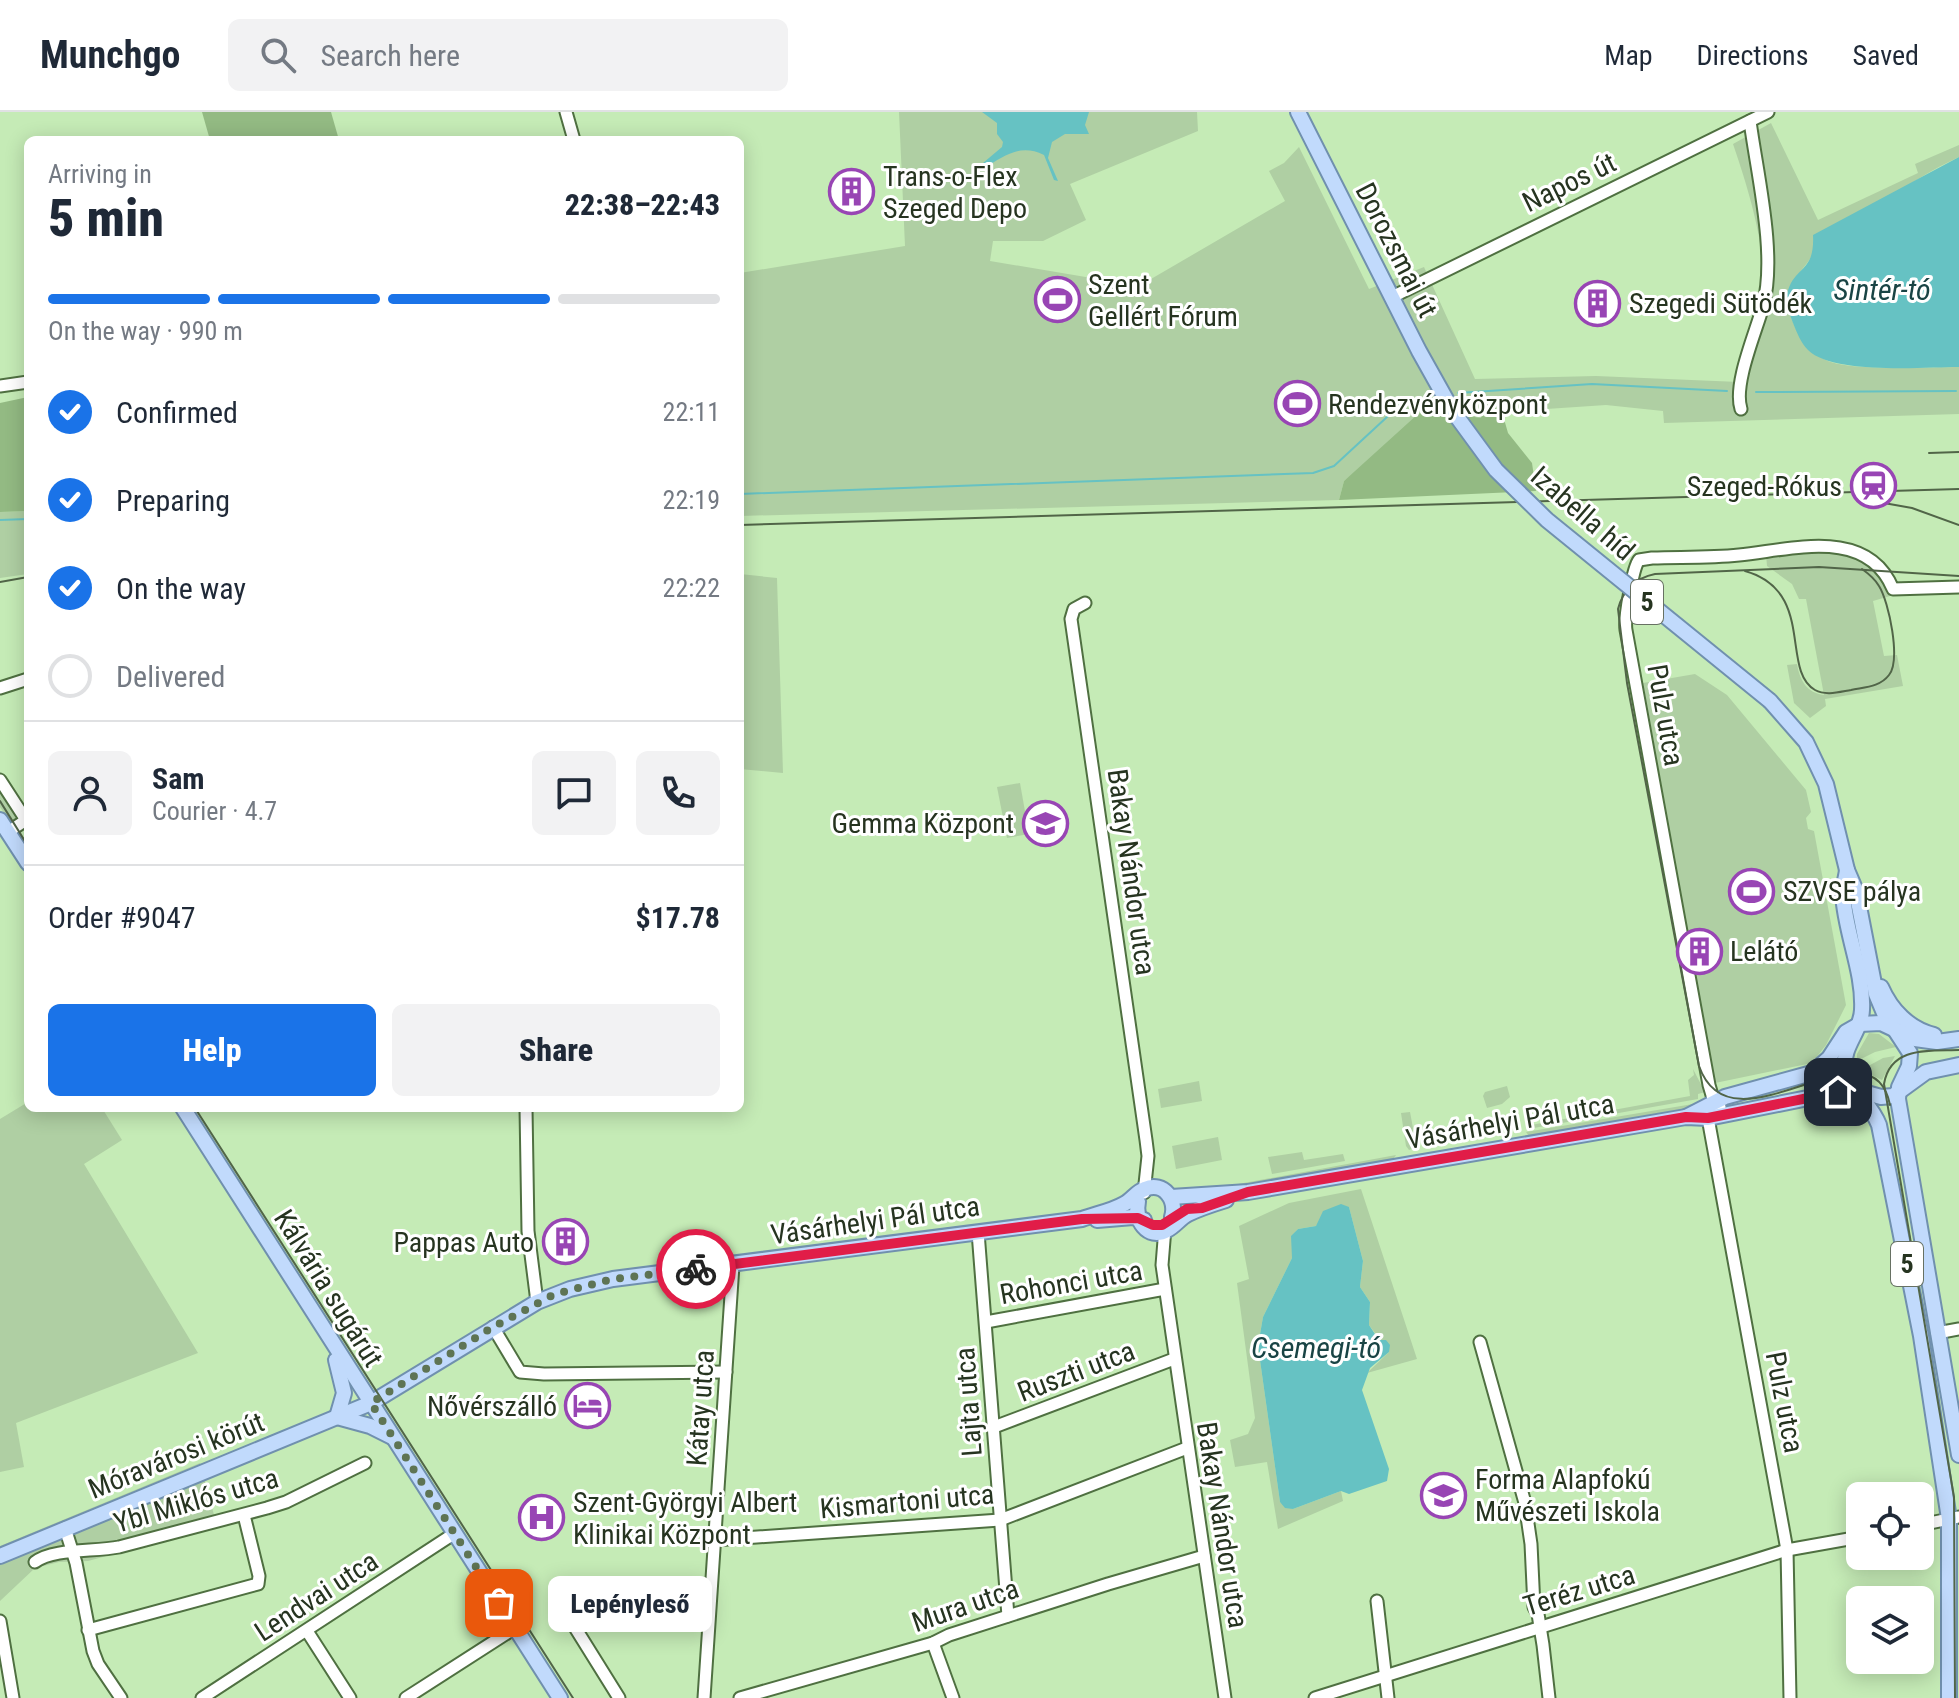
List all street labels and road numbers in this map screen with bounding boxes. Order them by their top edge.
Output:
street label: Napos út [1517,146,1621,219]
street label: Dorozsmai út [1349,178,1444,323]
street label: Izabella híd [1524,459,1641,567]
road number: 5 [1631,580,1663,624]
street label: Pulz utca [1640,662,1691,768]
street label: Bakay Nándor utca [1101,767,1162,977]
street label: Vásárhelyi Pál utca [1404,1087,1617,1156]
street label: Vásárhelyi Pál utca [769,1190,982,1251]
street label: Kálvária sugárút [267,1204,390,1373]
road number: 5 [1891,1242,1923,1286]
street label: Rohonci utca [997,1254,1145,1311]
street label: Ruszti utca [1013,1334,1139,1409]
street label: Lajta utca [948,1346,989,1458]
street label: Kátay utca [680,1349,721,1467]
street label: Pulz utca [1759,1349,1810,1455]
street label: Móravárosi körút [84,1405,269,1506]
street label: Bakay Nándor utca [1190,1420,1255,1630]
street label: Ybl Miklós utca [110,1461,282,1540]
street label: Kismartoni utca [819,1477,996,1526]
street label: Lendvai utca [249,1544,384,1648]
street label: Teréz utca [1520,1558,1639,1623]
street label: Mura utca [907,1572,1023,1639]

